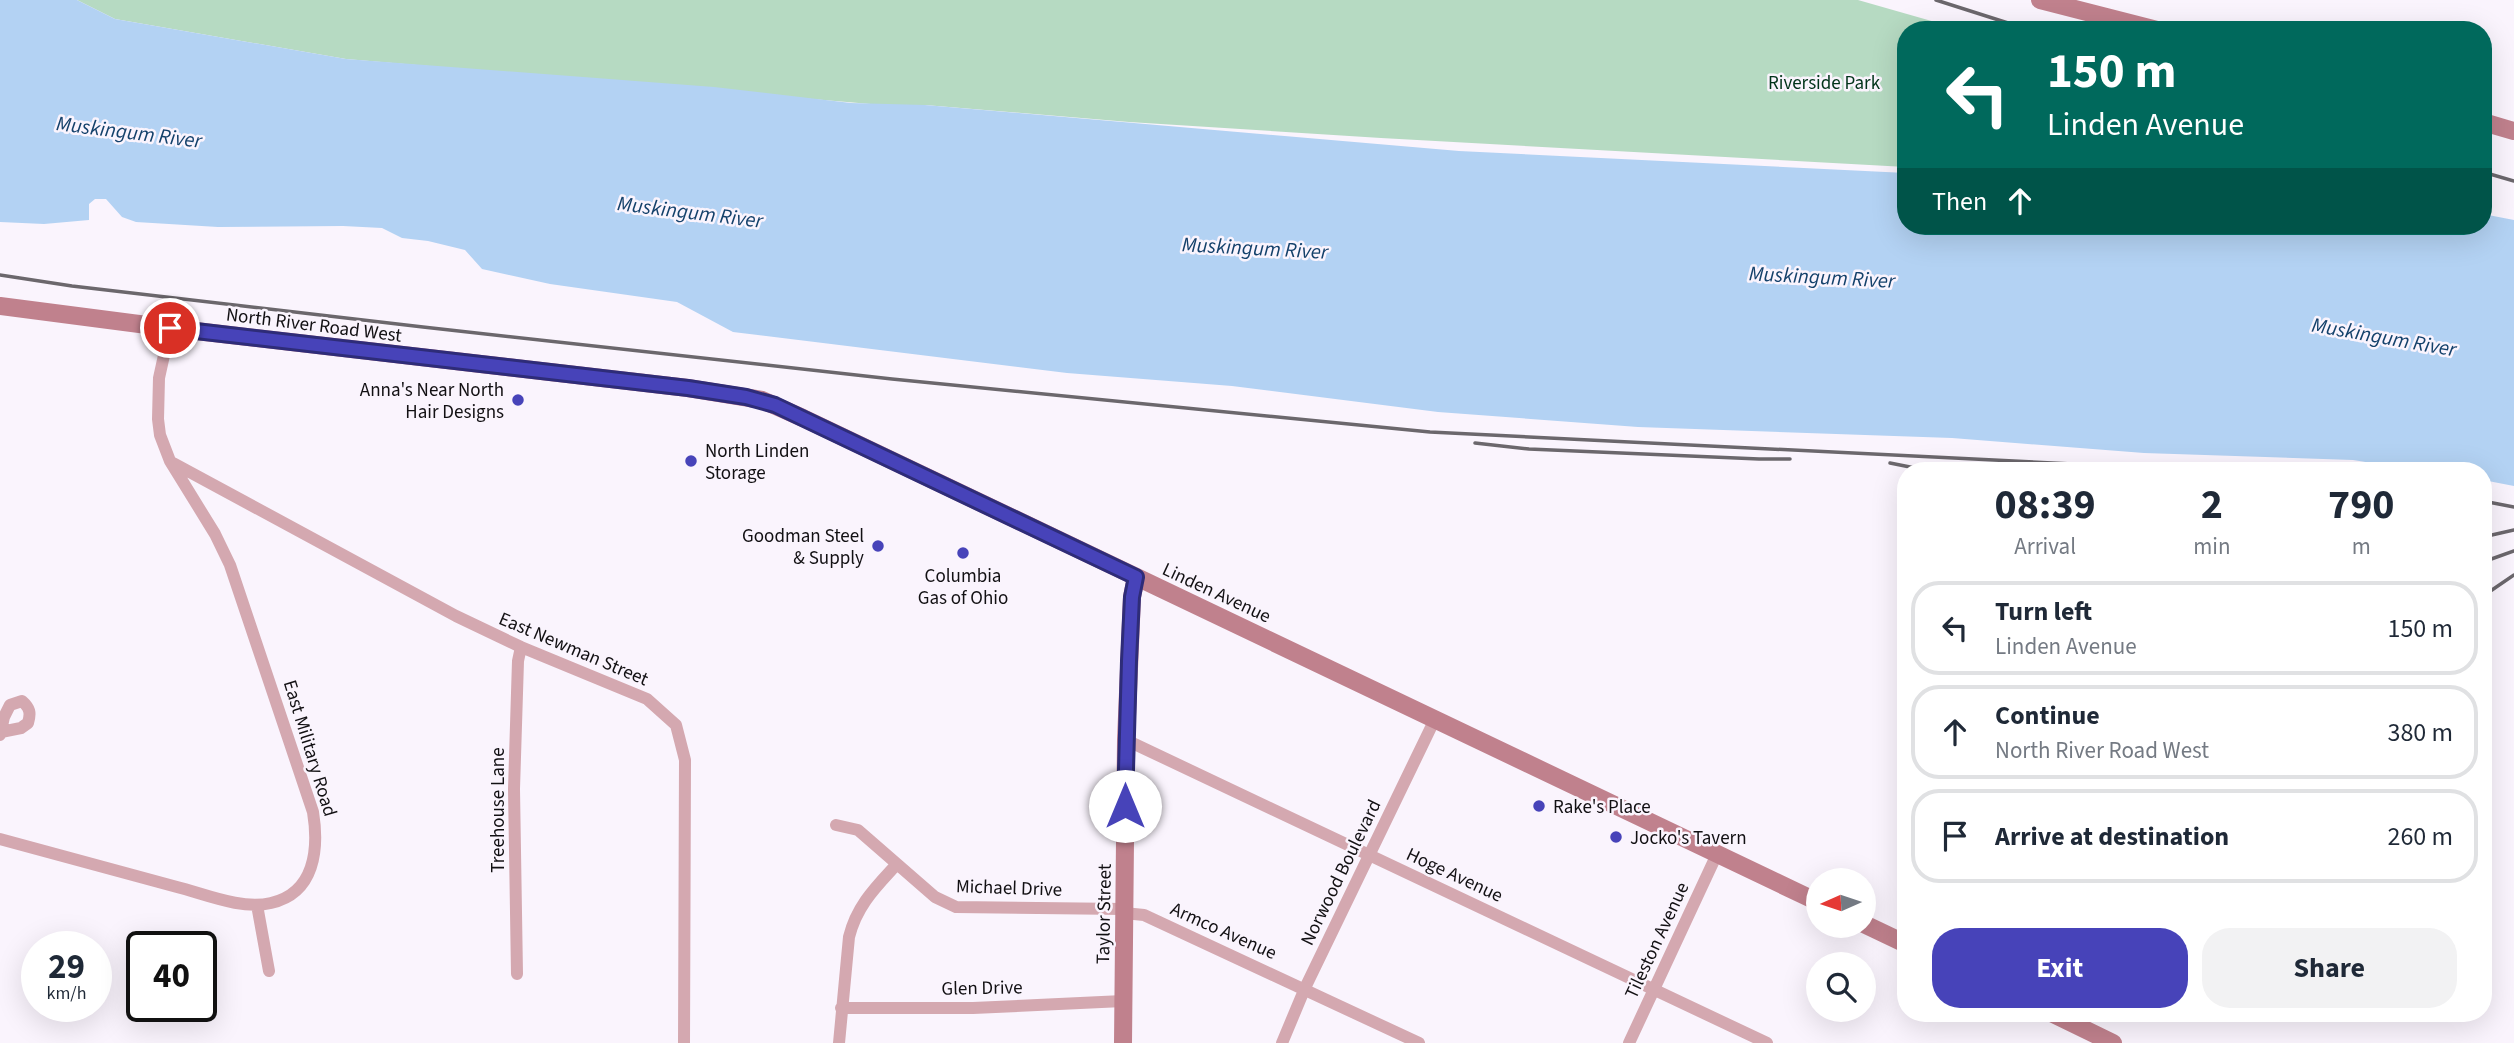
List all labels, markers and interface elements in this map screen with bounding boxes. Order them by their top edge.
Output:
text: 150 m [2047,37,2176,107]
icon: left [1932,49,2023,140]
park label: Riverside Park [1768,70,1881,97]
text: Linden Avenue [2047,102,2244,148]
water label: Muskingum River [54,108,204,156]
icon: ahead [2001,182,2039,220]
text: Then [1932,183,1987,220]
water label: Muskingum River [615,188,765,236]
water label: Muskingum River [1181,229,1330,267]
water label: Muskingum River [1748,258,1897,296]
pin [140,298,200,358]
street label: North River Road West [224,301,404,350]
icon: arrive [151,309,189,347]
water label: Muskingum River [2309,310,2460,365]
place label: Anna's Near North Hair Designs [360,377,504,426]
marker: Anna's Near North Hair Designs [510,392,526,408]
place label: North Linden Storage [705,438,809,487]
marker: North Linden Storage [683,453,699,469]
text: 08:39 [1994,475,2096,535]
text: 2 [2201,475,2223,535]
text: 790 [2328,475,2395,535]
place label: Goodman Steel & Supply [742,523,864,572]
text: Arrival [2014,530,2076,563]
text: min [2193,530,2231,563]
text: m [2352,530,2371,563]
marker: Goodman Steel & Supply [870,538,886,554]
marker: Columbia Gas of Ohio [955,545,971,561]
street label: Linden Avenue [1158,556,1275,630]
place label: Columbia Gas of Ohio [918,563,1008,612]
text: Turn left [1995,593,2092,630]
street label: East Newman Street [494,606,653,693]
icon: left [1936,609,1974,647]
text: 150 m [2387,610,2453,647]
text: Linden Avenue [1995,630,2137,663]
street label: East Military Road [276,677,343,820]
text: Continue [1995,697,2100,734]
icon: ahead [1936,713,1974,751]
text: 380 m [2387,714,2453,751]
text: North River Road West [1995,734,2209,767]
street label: Treehouse Lane [485,747,512,873]
position arrow [1088,769,1162,843]
place label: Rake's Place [1553,794,1651,821]
street label: Norwood Boulevard [1294,795,1388,950]
marker: Rake's Place [1531,798,1547,814]
icon: arrive [1936,817,1974,855]
text: Arrive at destination [1995,818,2229,855]
text: 260 m [2387,818,2453,855]
place label: Jocko's Tavern [1630,825,1747,852]
marker: Jocko's Tavern [1608,829,1624,845]
street label: Hoge Avenue [1402,841,1507,910]
street label: Taylor Street [1090,863,1119,964]
north arrow [1806,868,1876,938]
map controls [1806,868,1876,1022]
street label: Michael Drive [955,873,1063,904]
street label: Tileston Avenue [1619,878,1696,1003]
street label: Armco Avenue [1166,896,1281,967]
button: Exit [1932,928,2188,1008]
button: Share [2202,928,2457,1008]
speed limit sign: 40 [126,931,217,1022]
text: 29 [48,942,85,992]
button: search [1806,952,1876,1022]
street label: Glen Drive [941,974,1023,1003]
text: km/h [47,981,86,1006]

